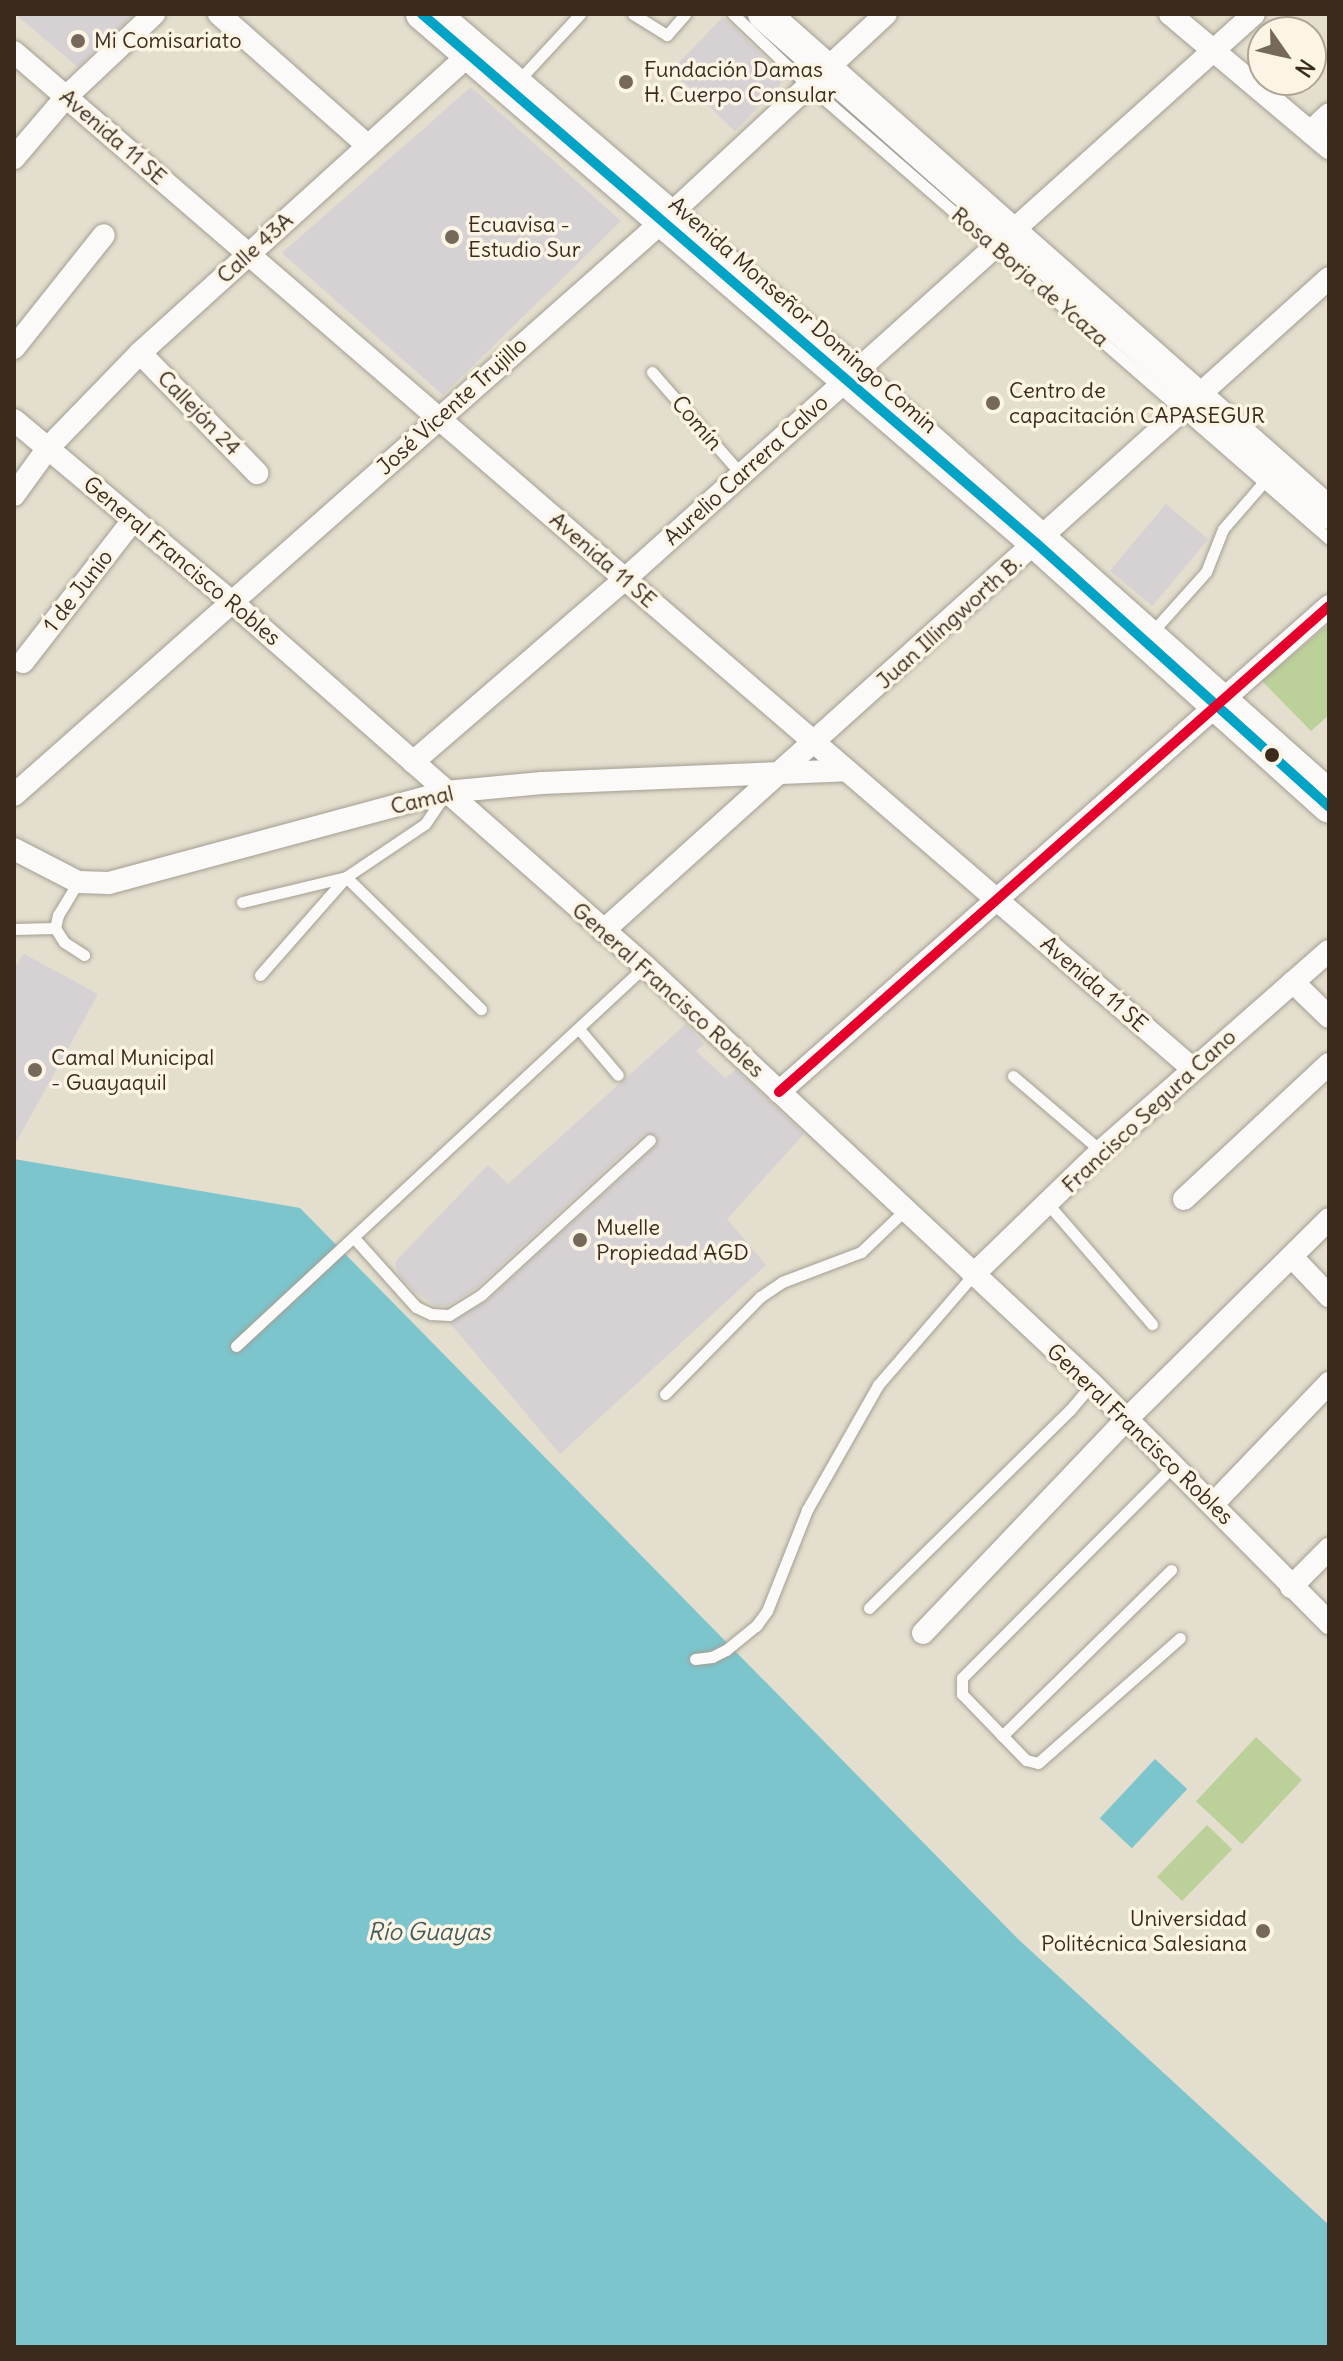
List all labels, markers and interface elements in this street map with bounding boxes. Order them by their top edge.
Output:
north arrow [1247,16,1327,96]
place label: Mi Comisariato [94,28,242,54]
marker: Mi Comisariato [69,32,87,50]
text: N [1289,54,1321,82]
place label: Fundación Damas H. Cuerpo Consular [644,56,836,108]
marker: Fundación Damas H. Cuerpo Consular [615,71,637,93]
street label: Avenida 11 SE [54,83,172,191]
street label: Avenida Monseñor Domingo Comin [663,191,943,439]
street label: Rosa Borja de Ycaza [946,202,1114,352]
street label: Calle 43A [212,207,298,289]
place label: Ecuavisa - Estudio Sur [468,211,581,262]
marker: Ecuavisa - Estudio Sur [443,228,461,246]
street label: José Vicente Trujillo [372,332,532,480]
street label: Callejón 24 [152,365,246,461]
place label: Centro de capacitación CAPASEGUR [1009,377,1265,428]
street label: Aurelio Carrera Calvo [658,389,834,551]
street label: Comín [666,390,728,456]
marker: Centro de capacitación CAPASEGUR [984,394,1002,412]
street label: General Francisco Robles [78,471,286,651]
street label: Avenida 11 SE [544,506,662,614]
street label: 1 de Junio [37,544,119,638]
street label: Juan Illingworth B. [871,550,1027,694]
unlabelled marker [1264,747,1280,763]
street label: Camal [388,780,456,820]
street label: General Francisco Robles [567,897,769,1083]
street label: Avenida 11 SE [1035,930,1153,1038]
street label: Francisco Segura Cano [1057,1024,1241,1198]
place label: Camal Municipal - Guayaquil [51,1044,214,1096]
marker: Camal Municipal - Guayaquil [26,1061,44,1079]
place label: Muelle Propiedad AGD [596,1214,749,1266]
marker: Muelle Propiedad AGD [571,1231,589,1249]
street label: General Francisco Robles [1041,1338,1239,1530]
place label: Universidad Politécnica Salesiana [1041,1905,1247,1956]
water label: Río Guayas [368,1918,490,1946]
marker: Universidad Politécnica Salesiana [1254,1922,1272,1940]

